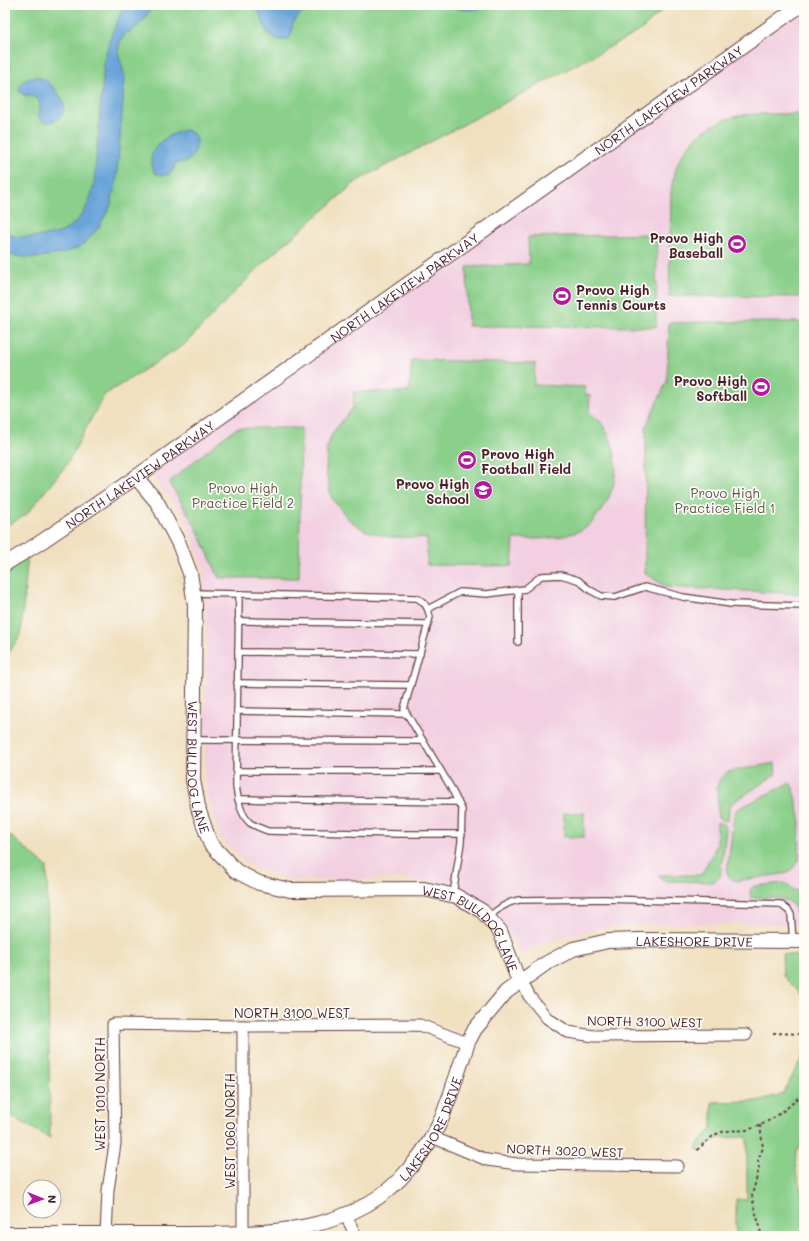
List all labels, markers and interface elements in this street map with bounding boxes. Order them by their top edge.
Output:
street label: NORTH LAKEVIEW PARKWAY [591,41,746,158]
street label: NORTH LAKEVIEW PARKWAY [326,228,482,345]
place label: Provo High Baseball [650,229,723,261]
sports icon: Provo High Baseball [726,233,748,255]
place label: Provo High Tennis Courts [576,281,666,313]
sports icon: Provo High Tennis Courts [551,285,573,307]
place label: Provo High Softball [674,372,747,404]
sports icon: Provo High Softball [750,376,772,398]
street label: NORTH LAKEVIEW PARKWAY [61,416,217,532]
place label: Provo High Football Field [481,445,571,477]
sports icon: Provo High Football Field [456,449,478,471]
place label: Provo High School [396,475,469,507]
park label: Provo High Practice Field 2 [192,479,294,511]
school or university icon: Provo High School [472,479,494,501]
park label: Provo High Practice Field 1 [675,484,775,516]
street label: WEST BULLDOG LANE [184,700,215,835]
street label: WEST BULLDOG LANE [420,880,523,974]
street label: LAKESHORE DRIVE [636,931,753,949]
street label: NORTH 3100 WEST [234,1004,350,1021]
street label: NORTH 3100 WEST [587,1011,703,1031]
street label: WEST 1010 NORTH [91,1037,108,1151]
street label: WEST 1060 NORTH [221,1073,238,1189]
street label: LAKESHORE DRIVE [395,1074,464,1184]
street label: NORTH 3020 WEST [506,1139,624,1161]
north arrow [22,1179,62,1219]
text: N [45,1195,60,1203]

